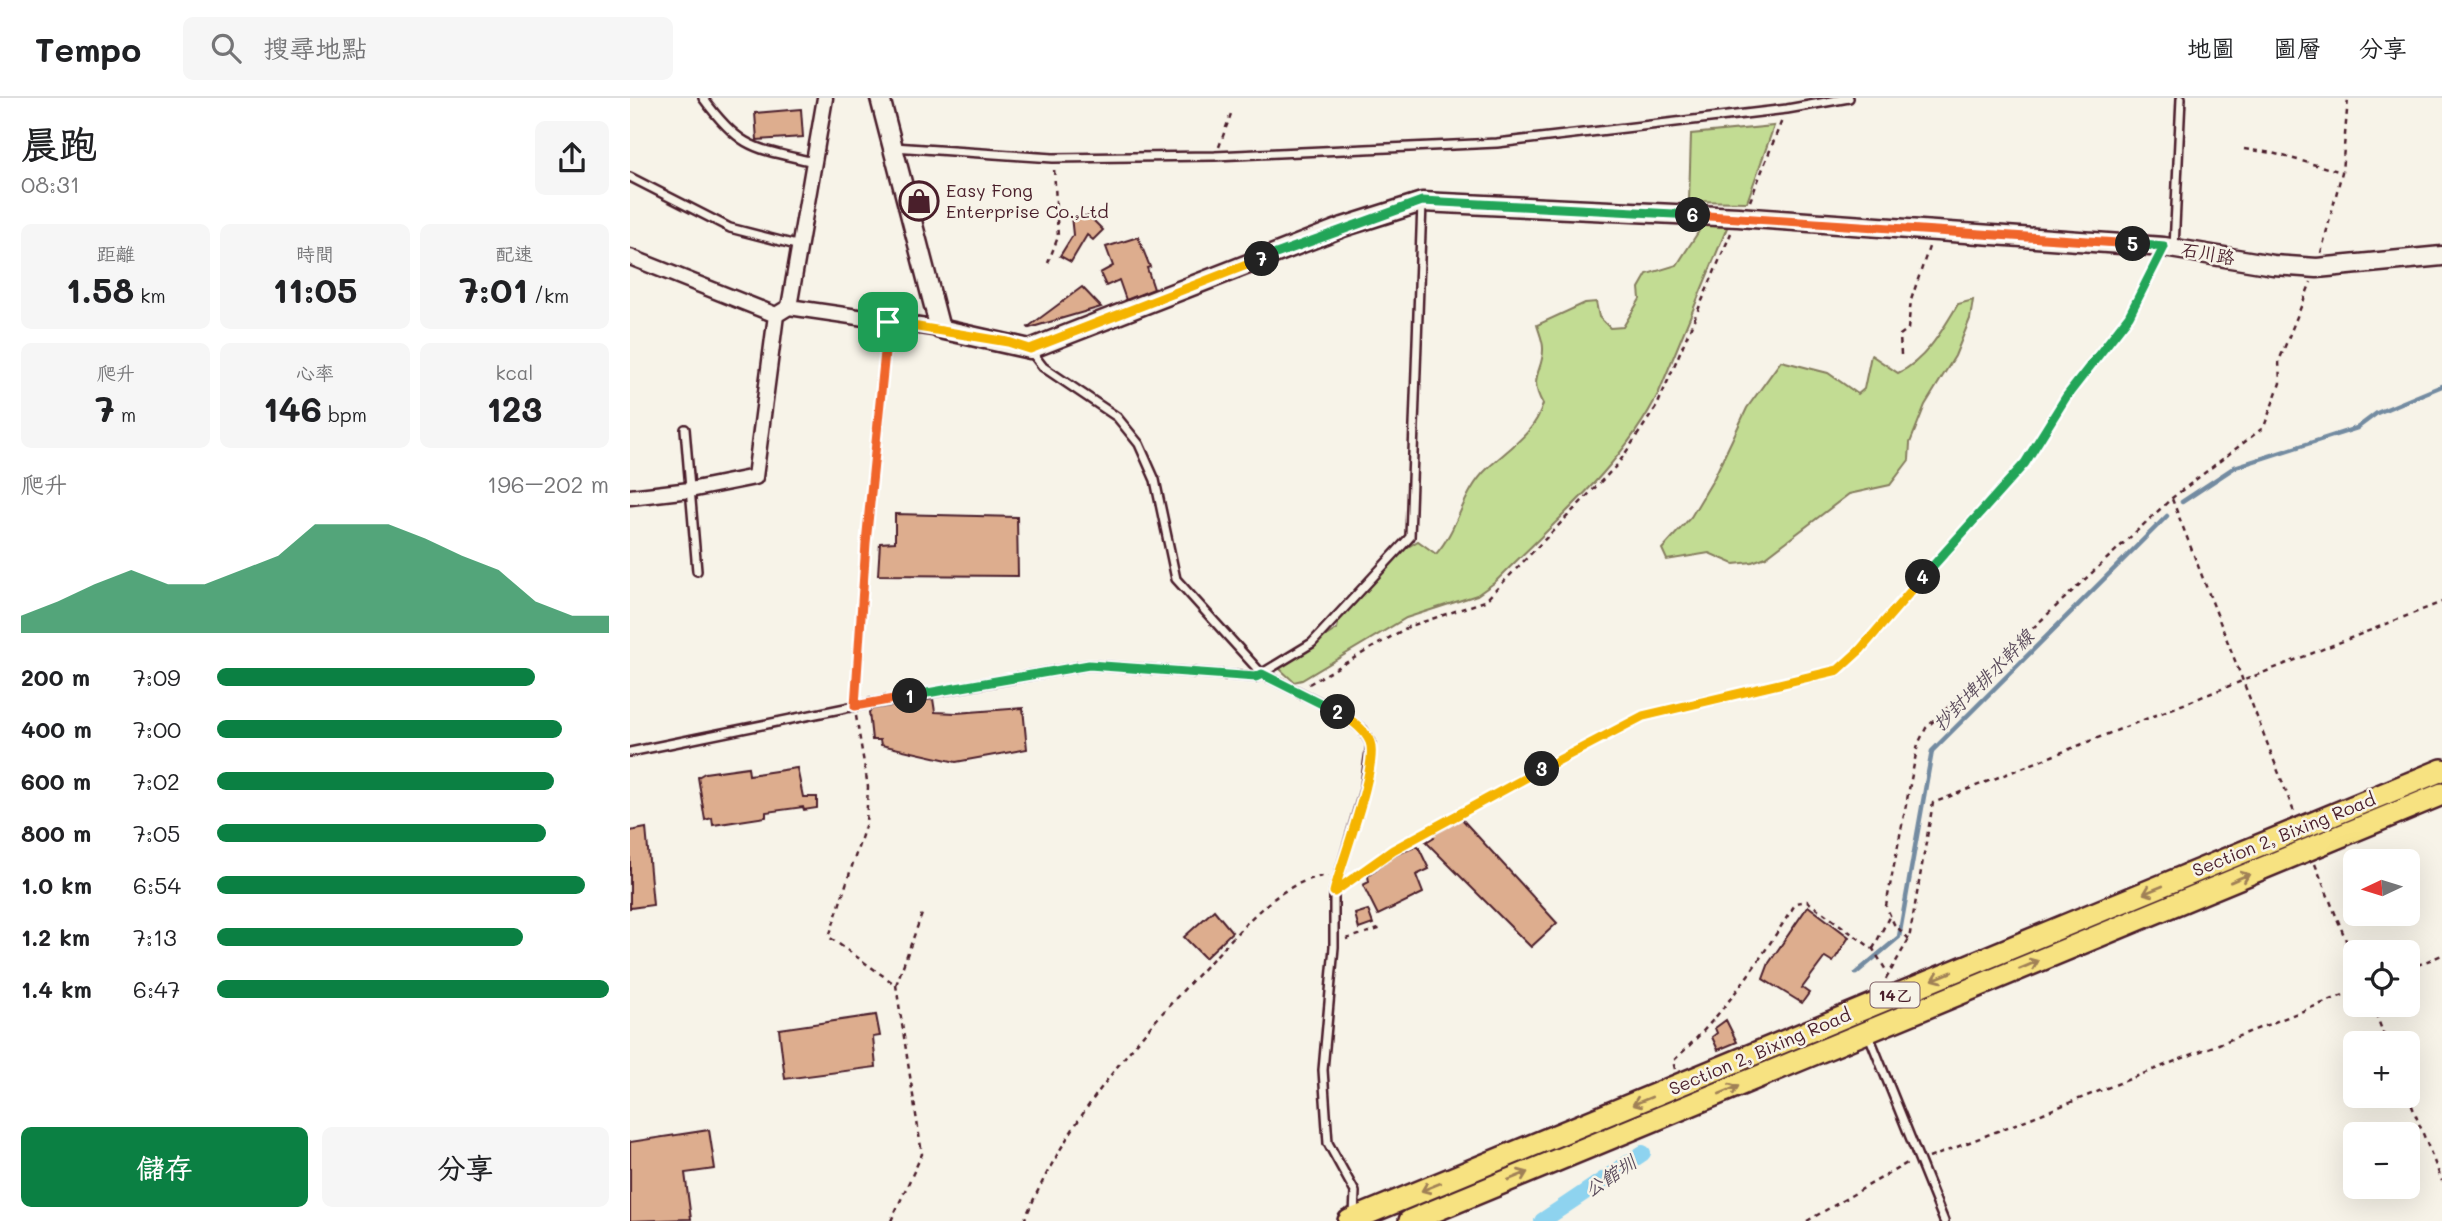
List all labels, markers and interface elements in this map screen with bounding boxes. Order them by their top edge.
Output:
search box [183,17,673,80]
text: Tempo [35,27,141,70]
icon: search [207,29,245,67]
text: 搜尋地點 [263,31,367,65]
text: 地圖 [2187,32,2235,63]
text: 圖層 [2273,32,2321,63]
text: 分享 [2359,32,2407,63]
text: 晨跑 [21,118,97,168]
button: share [535,121,609,195]
text: 08:31 [21,169,80,199]
place label: Easy Fong Enterprise Co.,Ltd [946,178,1109,223]
shop icon: Easy Fong Enterprise Co.,Ltd [898,180,940,222]
pin: 6 [1676,198,1710,232]
text: 6 [1687,202,1698,227]
pin: 5 [2116,226,2150,262]
text: 5 [2127,231,2138,256]
street label: 石川路 [2180,237,2237,270]
text: 距離 [97,241,135,266]
text: 時間 [296,241,334,266]
text: 配速 [495,241,533,266]
pin: 7 [1244,242,1280,276]
text: 7 [1256,246,1267,271]
text: 1.58 [66,266,134,312]
text: 11:05 [272,266,358,312]
text: 7:01 [459,266,528,312]
text: km [134,283,166,308]
text: /km [528,283,569,308]
pin [858,292,918,352]
icon: arrive [869,303,907,341]
text: 爬升 [97,360,135,385]
text: 心率 [296,360,334,385]
text: kcal [495,360,533,385]
text: 7 [95,385,115,431]
text: 146 [263,385,322,431]
text: 123 [486,385,542,431]
text: m [115,402,136,427]
text: bpm [322,402,367,427]
text: 爬升 [21,469,67,499]
text: 196–202 m [487,469,609,499]
pin: 4 [1906,560,1940,594]
text: 4 [1916,564,1929,589]
water label: 抄封埤排水幹線 [1927,623,2039,736]
text: 200 m [21,662,90,692]
text: 7:09 [133,662,181,692]
pin: 1 [892,678,928,714]
text: 1 [905,683,914,708]
pin: 2 [1320,694,1356,730]
text: 2 [1332,699,1343,724]
text: 400 m [21,714,92,744]
text: 7:00 [133,714,181,744]
pin: 3 [1524,752,1560,786]
text: 3 [1536,756,1547,781]
text: 600 m [21,766,91,796]
text: 7:02 [133,766,180,796]
street label: Section 2, Bixing Road [2189,786,2379,882]
text: 800 m [21,818,91,848]
text: 7:05 [133,818,181,848]
north arrow [2343,849,2420,926]
map controls [2343,849,2420,1199]
text: 1.0 km [21,870,92,900]
text: 6:54 [133,870,181,900]
one-way arrow [2228,871,2250,884]
one-way arrow [2142,884,2164,897]
text: 1.2 km [21,922,90,952]
text: 7:13 [133,922,177,952]
button: locate [2343,940,2420,1017]
one-way arrow [2018,958,2040,971]
one-way arrow [1932,970,1953,983]
text: 1.4 km [21,974,92,1004]
text: 6:47 [133,974,180,1004]
road number: 14乙 [1870,982,1920,1007]
street label: Section 2, Bixing Road [1665,1002,1854,1100]
button: + [2343,1031,2420,1108]
one-way arrow [1717,1082,1739,1095]
one-way arrow [1631,1096,1653,1109]
button: − [2343,1122,2420,1199]
button: 儲存 [21,1127,308,1207]
button: 分享 [322,1127,609,1207]
water label: 公館圳 [1579,1148,1642,1202]
one-way arrow [1507,1169,1529,1182]
one-way arrow [1421,1182,1442,1195]

